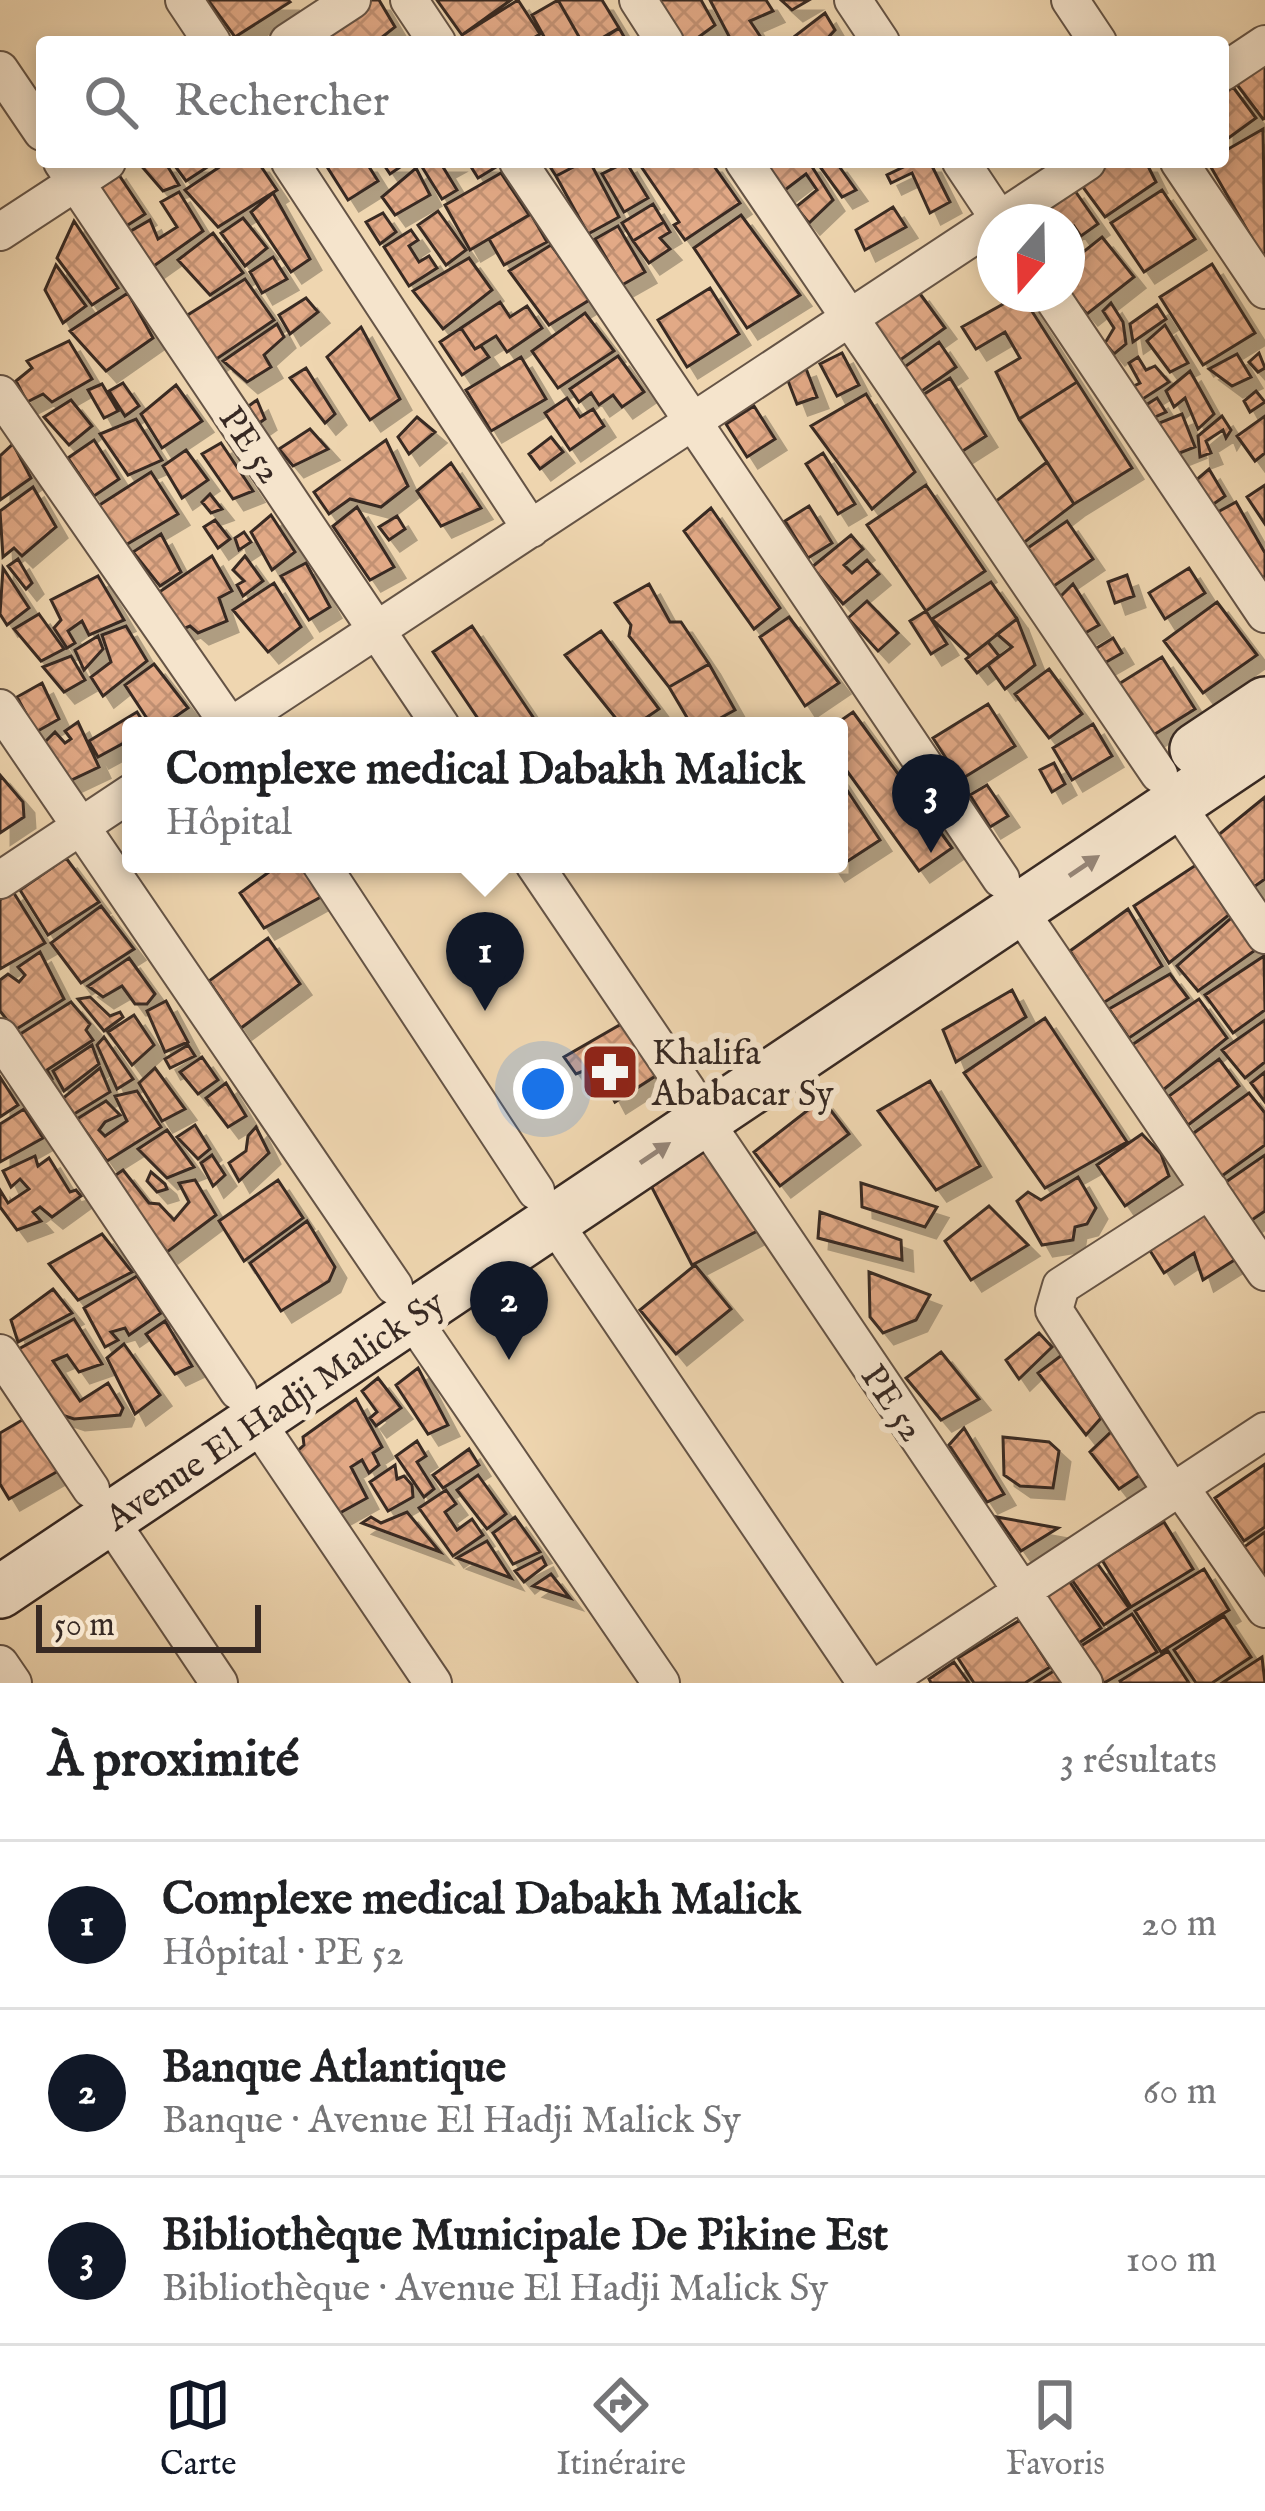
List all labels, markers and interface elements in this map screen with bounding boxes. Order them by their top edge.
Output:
search box [36,36,1229,168]
icon: search [78,69,144,135]
text: Rechercher [174,74,389,131]
north arrow [977,204,1085,312]
street label: PE 52 [207,398,292,493]
popup [122,717,848,873]
text: Complexe medical Dabakh Malick [166,742,804,799]
pin: 3 [892,754,970,853]
text: Hôpital [166,799,292,848]
one-way arrow [1068,855,1101,877]
pin: 1 [446,912,524,1011]
place label: Khalifa Ababacar Sy [651,1031,834,1118]
pharmacy icon: Khalifa Ababacar Sy [579,1041,641,1103]
your location [513,1059,573,1119]
one-way arrow [639,1142,672,1164]
pin: 2 [470,1261,548,1360]
street label: Avenue El Hadji Malick Sy [96,1281,454,1543]
street label: PE 52 [849,1356,934,1451]
scale bar [36,1599,261,1652]
text: 50 m [54,1605,115,1647]
text: À proximité [48,1729,299,1794]
text: 3 résultats [1060,1737,1217,1786]
text: Complexe medical Dabakh Malick [162,1872,800,1929]
text: 1 [80,1900,94,1949]
text: 20 m [1141,1900,1217,1949]
text: Hôpital · PE 52 [162,1929,404,1978]
text: Banque Atlantique [162,2040,506,2097]
text: 2 [78,2068,96,2117]
text: 60 m [1143,2068,1217,2117]
text: Banque · Avenue El Hadji Malick Sy [162,2097,741,2146]
text: Bibliothèque Municipale De Pikine Est [162,2208,888,2265]
text: 3 [80,2236,94,2285]
text: 100 m [1126,2236,1217,2285]
text: Bibliothèque · Avenue El Hadji Malick Sy [162,2265,828,2314]
tab: Carte [160,2372,237,2486]
tab: Itinéraire [557,2372,686,2486]
tab: Favoris [1006,2372,1105,2486]

